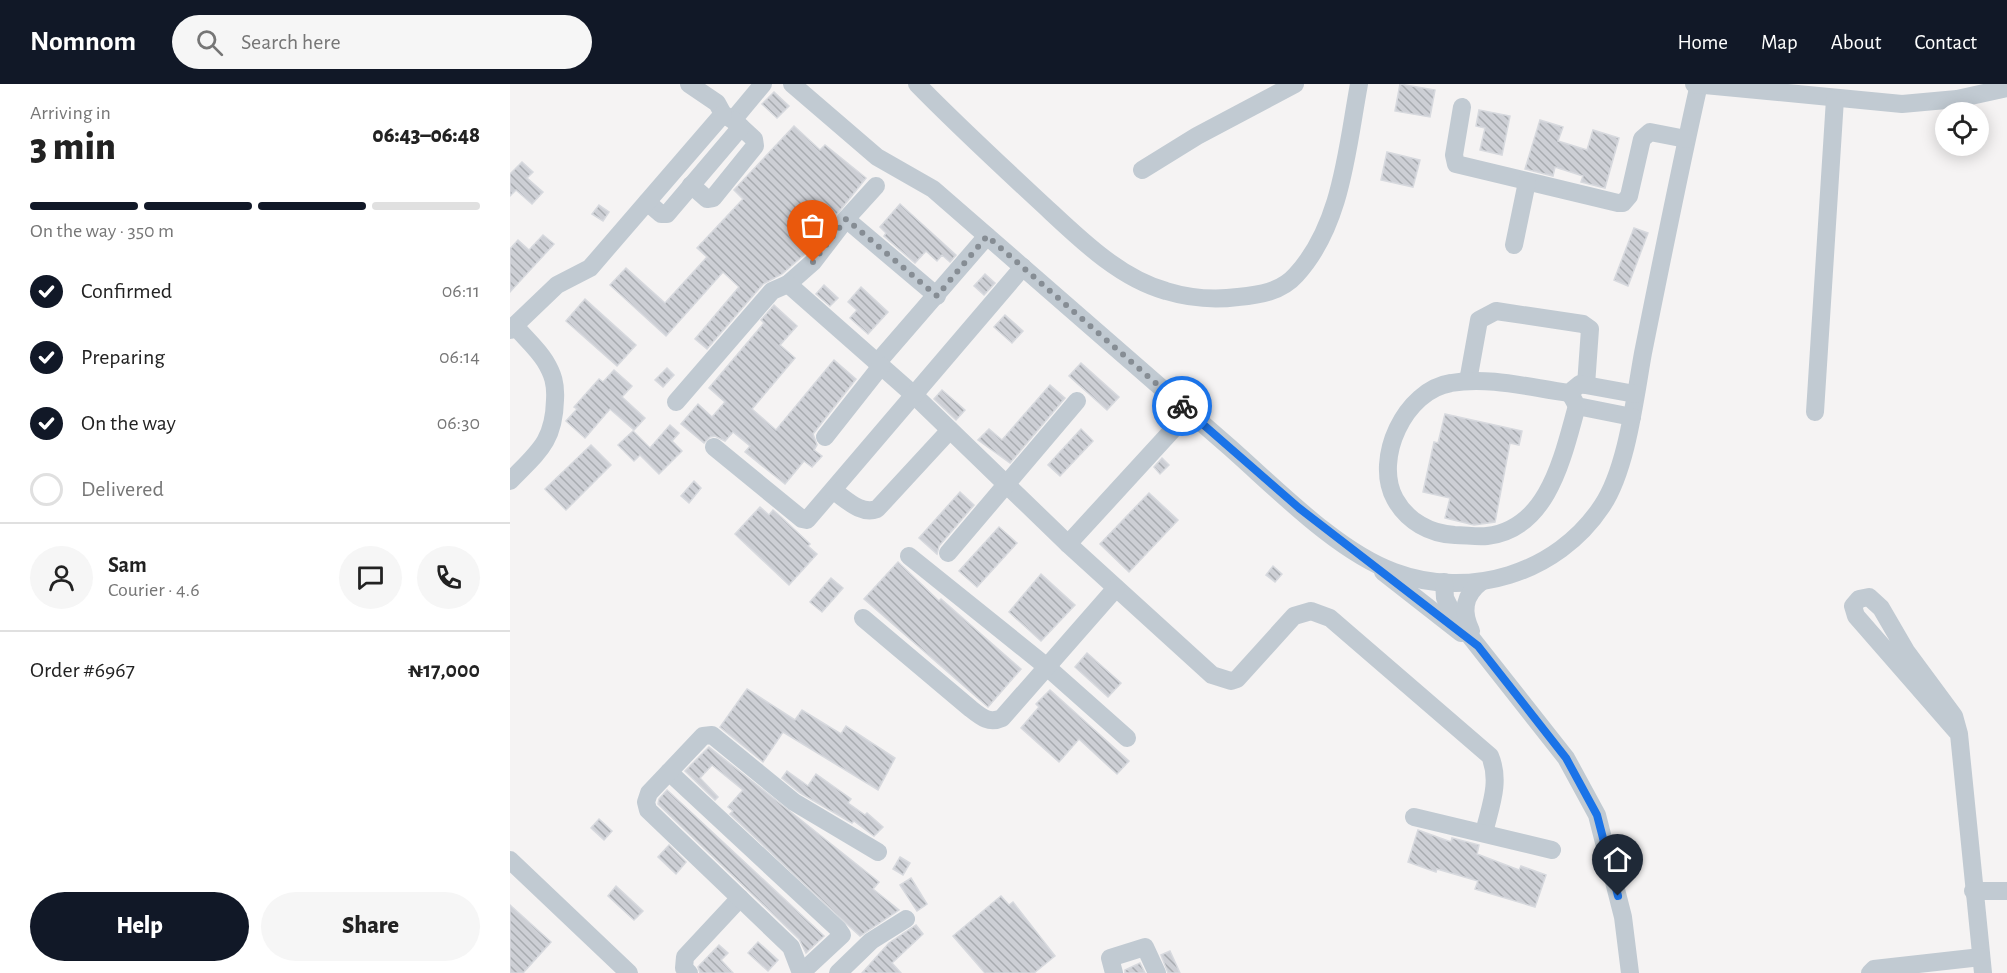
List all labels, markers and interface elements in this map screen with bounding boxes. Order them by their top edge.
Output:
search box [172,15,592,69]
icon: search [193,26,226,59]
text: Nomnom [30,28,136,56]
text: Search here [241,31,341,53]
text: Home [1677,32,1728,53]
text: Map [1761,32,1798,53]
text: About [1831,32,1881,53]
text: Contact [1914,32,1977,53]
map controls [1935,102,1989,156]
button: locate [1935,102,1989,156]
text: Arriving in [30,103,111,123]
text: 06:43–06:48 [372,124,480,146]
text: 3 min [30,128,116,167]
pin [787,200,838,262]
icon: bag [796,209,829,242]
text: On the way · 350 m [30,221,174,241]
icon: check [30,275,63,308]
text: Confirmed [81,280,172,302]
text: 06:11 [442,281,480,301]
icon: check [30,341,63,374]
text: Preparing [81,346,165,368]
text: 06:14 [439,347,480,367]
courier [1152,376,1212,436]
icon: bike [1166,390,1199,423]
icon: check [30,407,63,440]
text: On the way [81,412,176,434]
text: 06:30 [437,413,480,433]
text: Delivered [81,478,164,500]
button: person [30,546,93,609]
button: chat [339,546,402,609]
button: phone [417,546,480,609]
text: Sam [108,554,147,576]
text: Courier · 4.6 [108,580,200,600]
text: Order #6967 [30,659,135,681]
text: ₦17,000 [408,659,480,681]
pin [1592,834,1643,896]
icon: home [1601,843,1634,876]
button: Help [30,892,249,961]
button: Share [261,892,480,961]

